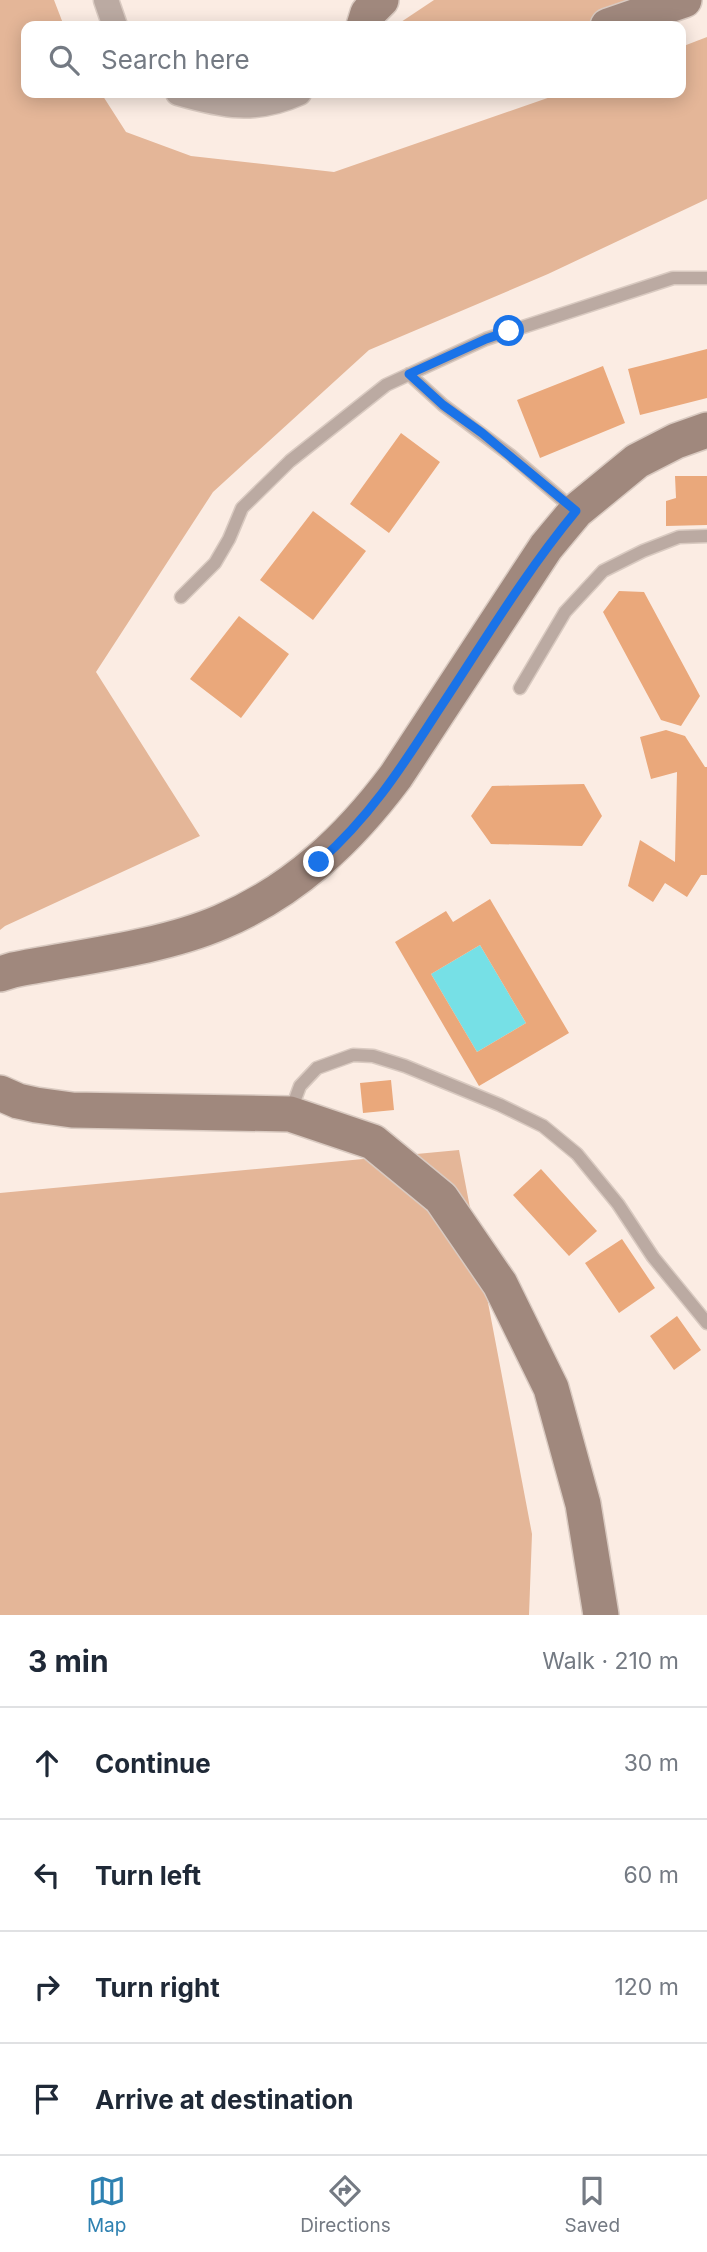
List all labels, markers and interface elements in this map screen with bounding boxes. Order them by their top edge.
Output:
search box [21,21,686,98]
icon: search [45,41,83,79]
text: Search here [101,44,250,75]
route start [493,315,524,346]
route end [303,846,334,877]
text: 3 min [28,1643,109,1679]
text: Walk · 210 m [542,1647,679,1675]
icon: ahead [28,1744,66,1782]
text: Continue [95,1748,211,1779]
text: 30 m [624,1749,679,1777]
icon: left [28,1856,66,1894]
text: Turn left [95,1860,201,1891]
text: 60 m [624,1861,679,1889]
icon: right [28,1968,66,2006]
text: Turn right [95,1972,220,2003]
text: 120 m [614,1973,679,2001]
icon: arrive [28,2080,66,2118]
text: Arrive at destination [95,2084,354,2115]
tab: Map [87,2172,126,2237]
tab: Directions [300,2172,391,2237]
tab: Saved [564,2172,620,2237]

